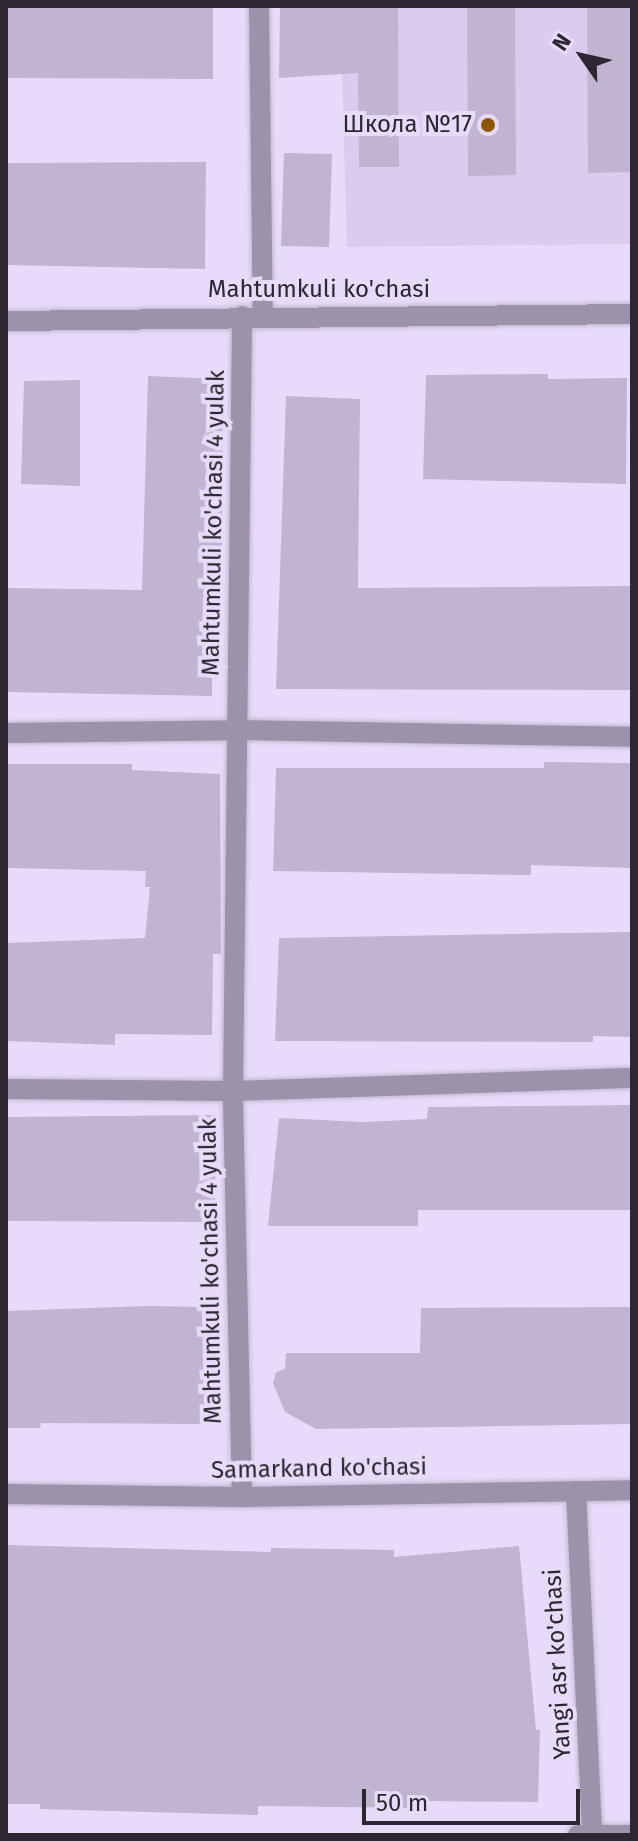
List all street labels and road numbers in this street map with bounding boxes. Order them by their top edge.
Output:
street label: Mahtumkuli ko'chasi [208,276,430,304]
street label: Mahtumkuli ko'chasi 4 yulak [197,370,231,676]
street label: Mahtumkuli ko'chasi 4 yulak [194,1118,228,1424]
street label: Samarkand ko'chasi [211,1453,427,1485]
street label: Yangi asr ko'chasi [539,1568,577,1760]

